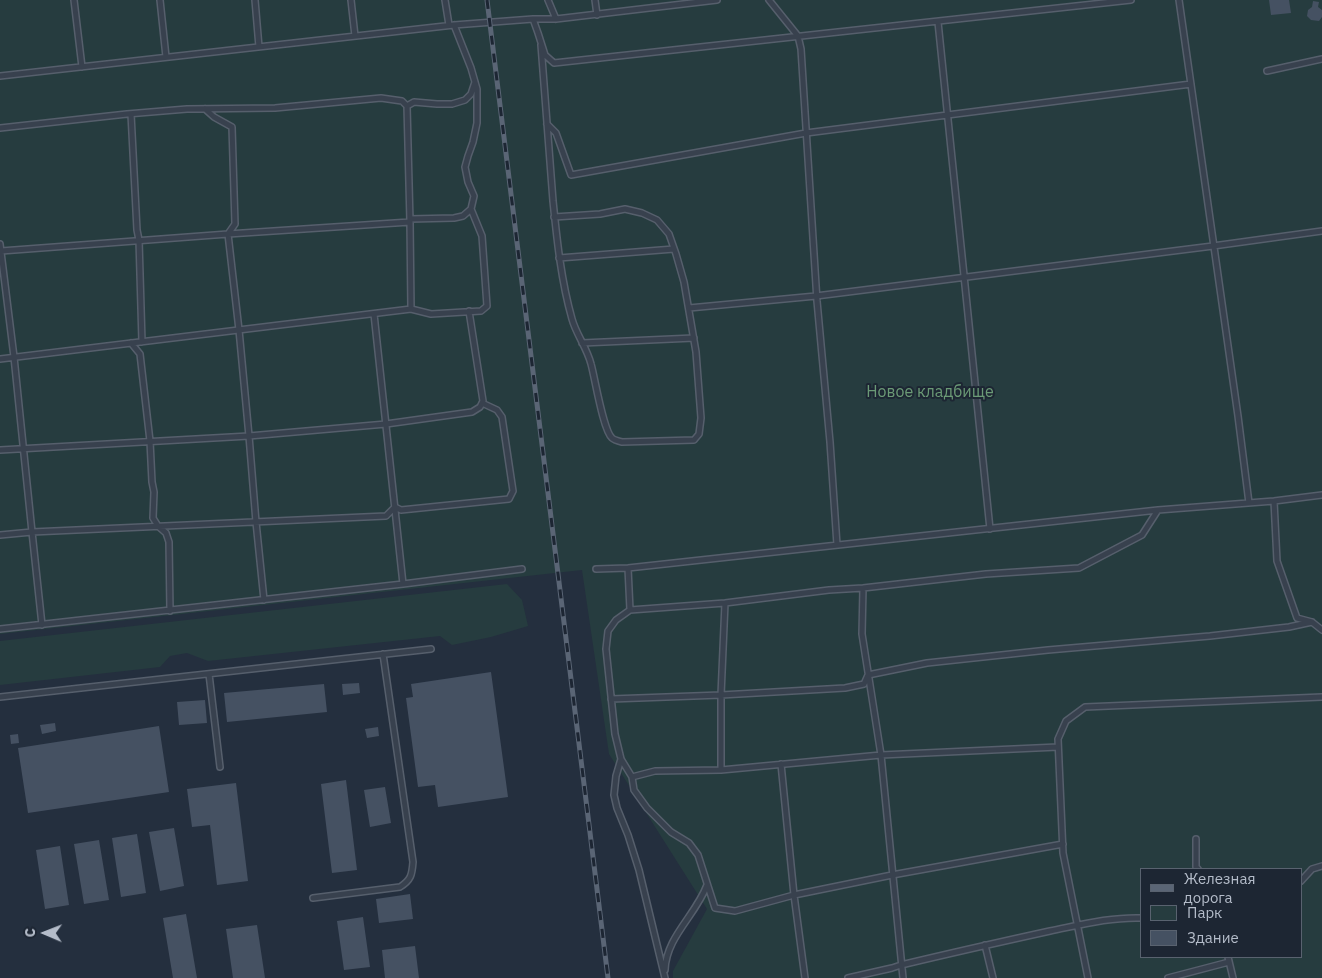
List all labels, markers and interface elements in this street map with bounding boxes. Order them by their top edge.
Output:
park label: Новое кладбище [866,382,994,402]
legend [1140,868,1302,958]
text: Железная дорога [1184,869,1255,907]
text: Парк [1187,903,1222,922]
north arrow [20,908,70,958]
text: С [21,928,39,937]
text: Здание [1187,928,1239,947]

